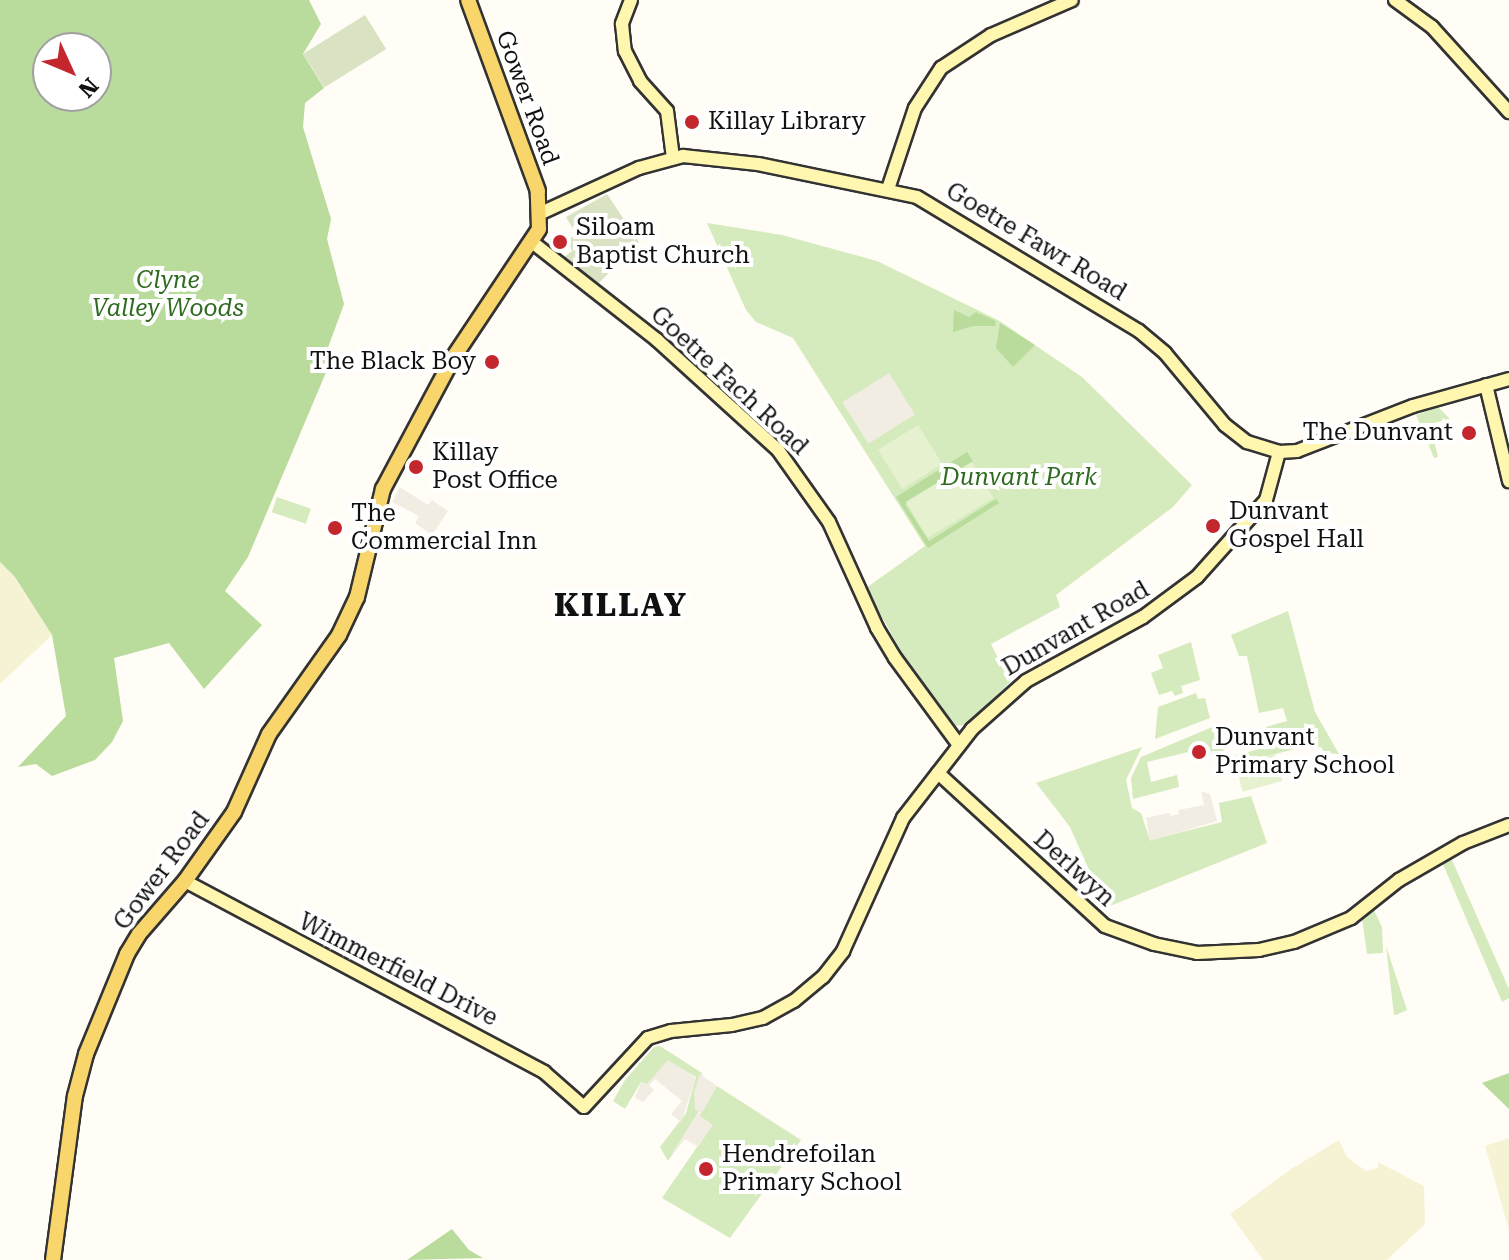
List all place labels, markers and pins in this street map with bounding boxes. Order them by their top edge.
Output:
place label: Killay Library [708,108,866,136]
marker: Killay Library [683,113,701,131]
place label: Siloam Baptist Church [576,214,750,270]
marker: Siloam Baptist Church [551,233,569,251]
place label: The Black Boy [310,348,476,376]
marker: The Black Boy [483,353,501,371]
place label: The Dunvant [1303,419,1453,447]
marker: The Dunvant [1460,424,1478,442]
place label: Killay Post Office [432,439,558,495]
marker: Killay Post Office [407,458,425,476]
place label: Dunvant Gospel Hall [1229,498,1364,554]
place label: The Commercial Inn [351,500,537,556]
marker: Dunvant Gospel Hall [1204,517,1222,535]
marker: The Commercial Inn [326,519,344,537]
place label: Dunvant Primary School [1215,724,1395,780]
marker: Dunvant Primary School [1190,743,1208,761]
place label: Hendrefoilan Primary School [722,1141,902,1197]
marker: Hendrefoilan Primary School [697,1160,715,1178]

